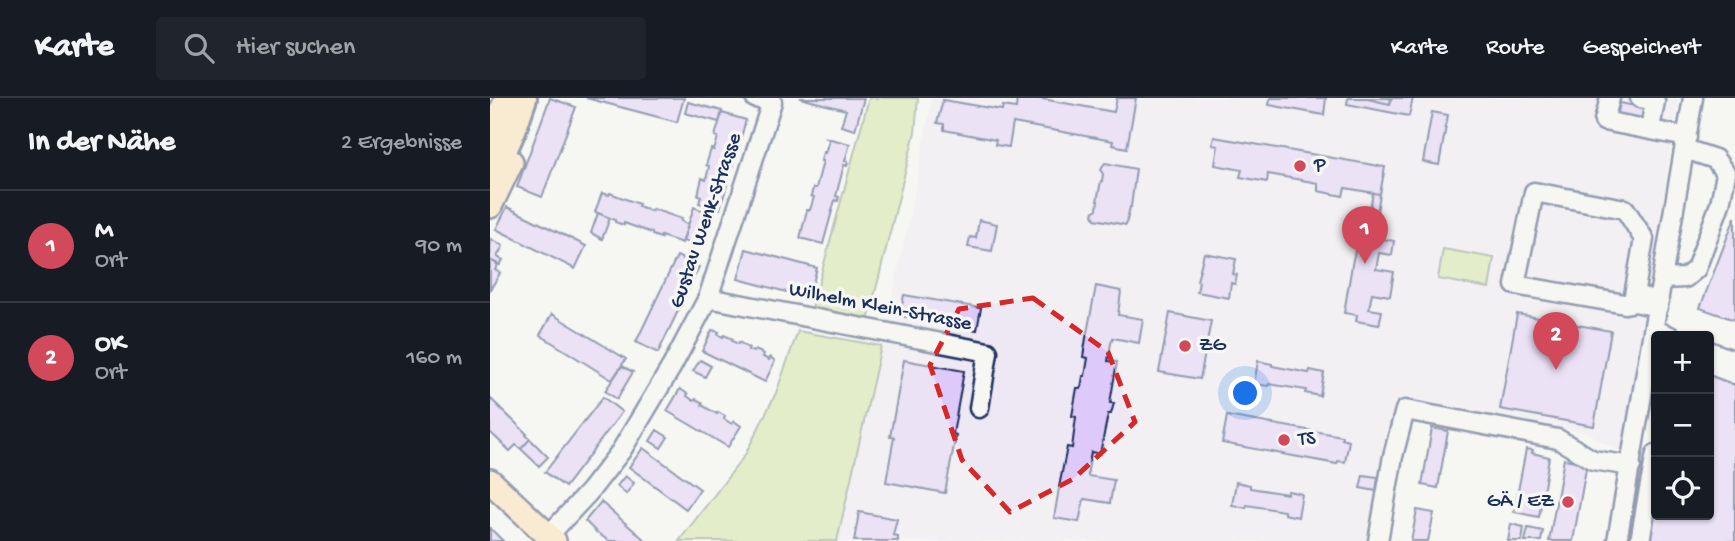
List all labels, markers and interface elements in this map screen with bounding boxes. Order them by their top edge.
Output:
search box [156,17,646,80]
text: Karte [35,29,114,67]
icon: search [180,29,218,67]
text: Hier suchen [236,33,355,64]
text: Karte [1391,34,1448,63]
text: Route [1486,34,1545,63]
text: Gespeichert [1583,34,1700,63]
text: In der Nähe [28,126,175,161]
street label: Gustav Wenk-Strasse [665,129,749,312]
text: 2 Ergebnisse [341,130,462,157]
place label: P [1313,154,1326,179]
marker: P [1292,158,1308,174]
pin: 1 [1342,206,1388,264]
text: M [95,217,113,248]
text: 1 [46,233,56,260]
text: 90 m [416,233,462,260]
text: Ort [95,248,126,275]
street label: Wilhelm Klein-Strasse [787,278,975,338]
pin: 2 [1533,312,1579,370]
text: OK [95,329,125,360]
map controls [1651,331,1714,520]
button: + [1651,331,1714,394]
place label: ZG [1199,334,1227,359]
marker: ZG [1177,338,1193,354]
text: 2 [45,345,57,372]
text: 160 m [406,345,462,372]
text: Ort [95,360,126,387]
your location [1228,376,1262,410]
button: − [1651,394,1714,457]
place label: TS [1297,428,1316,453]
marker: TS [1276,432,1292,448]
button: locate [1651,457,1714,520]
place label: GÄ / EZ [1487,490,1554,515]
marker: GÄ / EZ [1560,494,1576,510]

